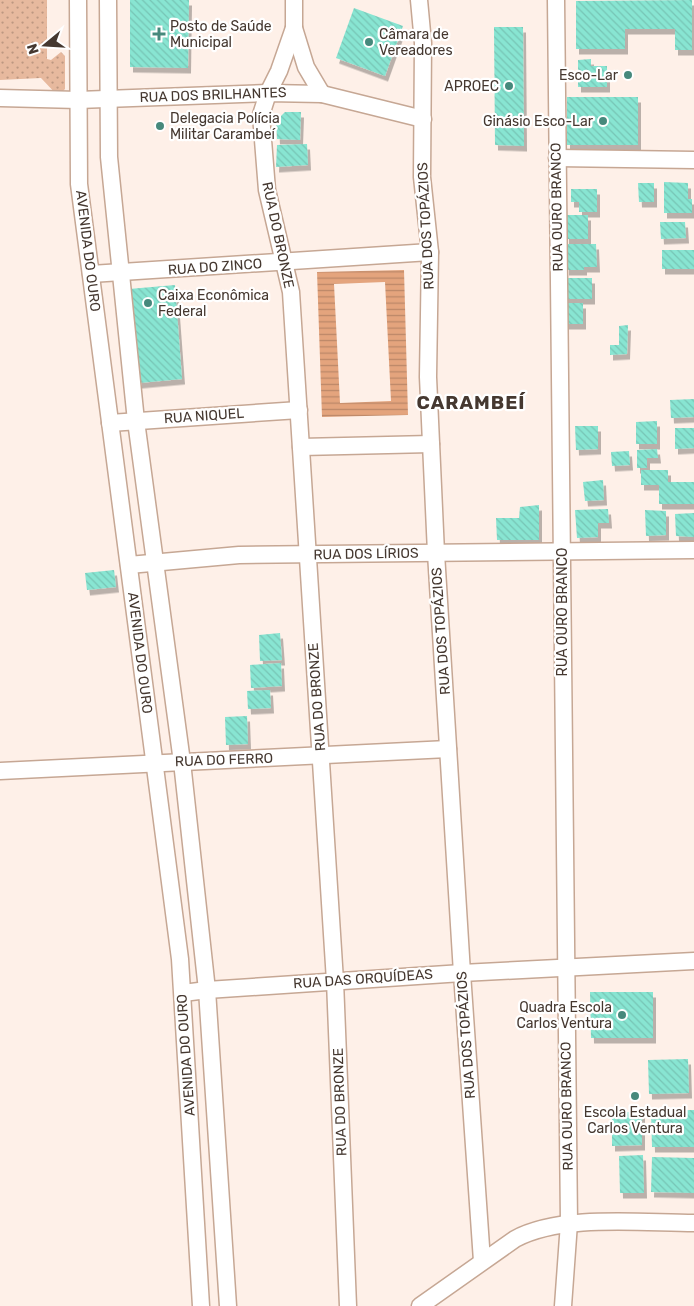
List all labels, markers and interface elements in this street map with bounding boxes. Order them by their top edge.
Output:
place label: Posto de Saúde Municipal [170,18,272,51]
north arrow [20,20,70,70]
place label: Câmara de Vereadores [379,26,453,59]
marker: Posto de Saúde Municipal [152,27,166,41]
marker: Câmara de Vereadores [363,36,375,48]
text: N [23,41,43,56]
place label: Esco-Lar [559,67,619,84]
marker: Esco-Lar [622,69,634,81]
place label: APROEC [444,78,499,95]
marker: APROEC [503,80,515,92]
street label: RUA DOS BRILHANTES [139,84,287,106]
place label: Delegacia Polícia Militar Carambeí [170,110,280,143]
place label: Ginásio Esco-Lar [483,113,594,130]
marker: Ginásio Esco-Lar [597,115,609,127]
marker: Delegacia Polícia Militar Carambeí [154,120,166,132]
street label: RUA OURO BRANCO [547,142,567,272]
street label: RUA DOS TOPÁZIOS [413,161,438,290]
street label: RUA DO BRONZE [258,180,298,290]
street label: AVENIDA DO OURO [72,189,104,313]
street label: RUA DO ZINCO [167,255,263,279]
place label: Caixa Econômica Federal [158,287,269,320]
marker: Caixa Econômica Federal [142,297,154,309]
district label: CARAMBEÍ [417,391,526,414]
street label: RUA NIQUEL [163,405,245,427]
street label: RUA DOS LÍRIOS [313,544,419,563]
street label: RUA OURO BRANCO [554,547,571,677]
street label: RUA DOS TOPÁZIOS [427,566,454,695]
street label: AVENIDA DO OURO [124,591,156,715]
street label: RUA DO BRONZE [305,642,329,752]
street label: RUA DO FERRO [175,750,273,770]
street label: RUA DAS ORQUÍDEAS [293,965,434,992]
street label: RUA DOS TOPÁZIOS [452,970,479,1099]
street label: AVENIDA DO OURO [173,993,199,1117]
place label: Quadra Escola Carlos Ventura [517,999,612,1032]
marker: Quadra Escola Carlos Ventura [616,1009,628,1021]
street label: RUA OURO BRANCO [557,1041,577,1171]
street label: RUA DO BRONZE [330,1048,350,1156]
marker: Escola Estadual Carlos Ventura [629,1090,641,1102]
place label: Escola Estadual Carlos Ventura [584,1104,686,1137]

